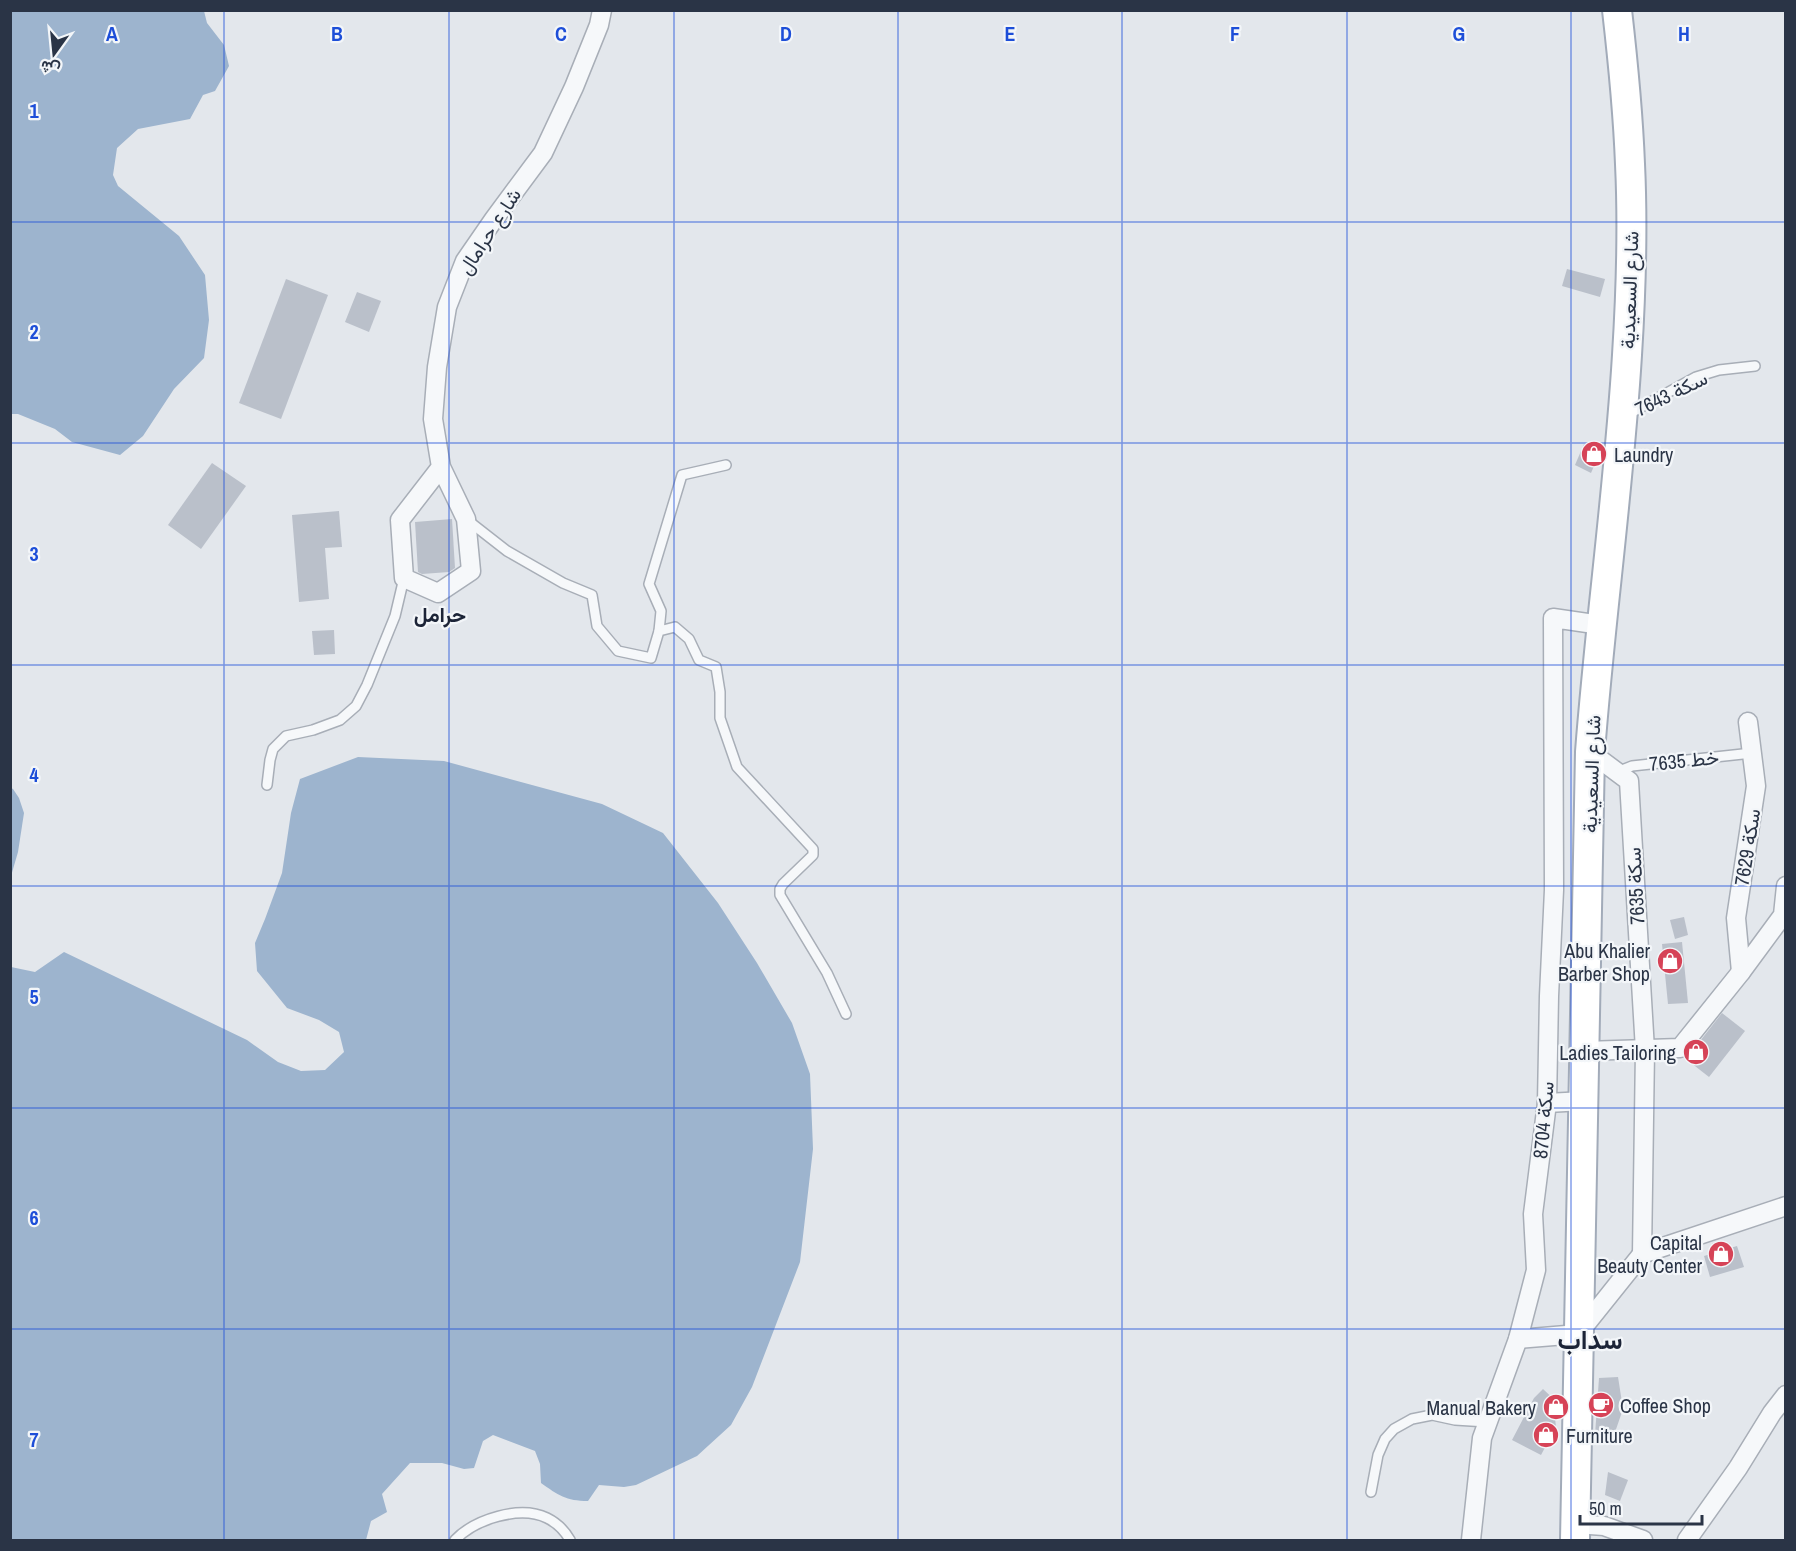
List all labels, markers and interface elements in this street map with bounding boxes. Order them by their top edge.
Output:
text: A [106,20,118,47]
text: B [331,20,343,47]
text: C [555,20,567,47]
text: D [780,20,792,47]
text: E [1005,20,1016,47]
text: F [1230,20,1240,47]
text: G [1453,20,1465,47]
text: H [1678,20,1690,47]
north arrow [24,24,84,84]
text: ش [38,55,62,82]
text: 1 [29,97,39,124]
street label: شارع حرامال [451,183,528,280]
street label: شارع السعيدية [1613,231,1646,349]
text: 2 [29,318,39,345]
street label: سكة 7643 [1630,364,1712,422]
shop icon: Laundry [1579,439,1609,469]
place label: Laundry [1614,441,1674,468]
text: 3 [29,540,39,567]
district label: حرامل [414,600,466,629]
street label: شارع السعيدية [1575,715,1608,833]
street label: 7635 خط [1648,743,1720,777]
text: 4 [29,761,39,788]
street label: سكة 7629 [1728,807,1766,887]
street label: سكة 7635 [1619,847,1651,925]
place label: Abu Khalier Barber Shop [1558,937,1651,987]
shop icon: Abu Khalier Barber Shop [1655,946,1685,976]
text: 5 [29,983,39,1010]
shop icon: Ladies Tailoring [1681,1037,1711,1067]
place label: Ladies Tailoring [1559,1039,1676,1066]
street label: سكة 8704 [1526,1080,1560,1160]
text: 6 [29,1204,39,1231]
place label: Capital Beauty Center [1597,1229,1703,1279]
shop icon: Capital Beauty Center [1706,1239,1736,1269]
district label: سداب [1558,1322,1622,1357]
cafe icon: Coffee Shop [1586,1390,1616,1420]
shop icon: Manual Bakery [1541,1392,1571,1422]
place label: Coffee Shop [1620,1392,1711,1419]
place label: Manual Bakery [1427,1394,1537,1421]
shop icon: Furniture [1531,1420,1561,1450]
place label: Furniture [1566,1422,1633,1449]
text: 7 [29,1426,39,1453]
scale bar [1580,1488,1702,1526]
text: 50 m [1589,1496,1622,1521]

